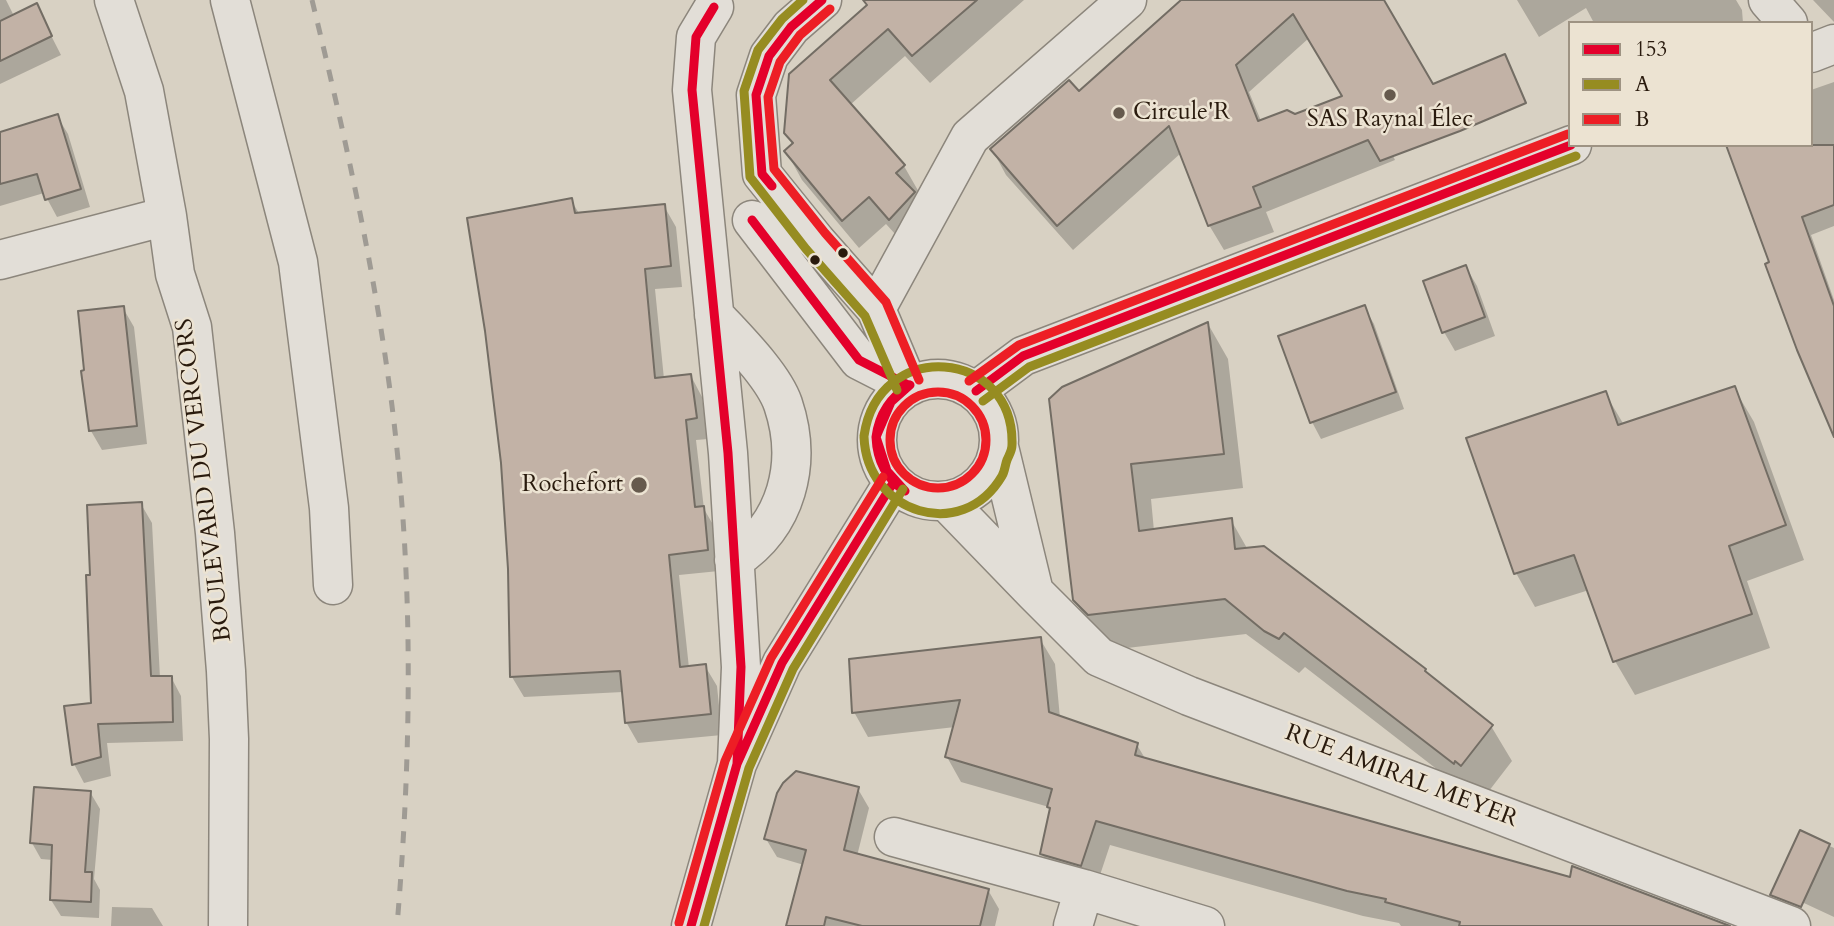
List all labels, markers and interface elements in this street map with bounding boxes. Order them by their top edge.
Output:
legend [1568,21,1813,147]
text: 153 [1635,35,1667,64]
text: A [1635,70,1650,99]
marker: SAS Raynal Élec [1382,87,1398,103]
place label: Circule'R [1133,99,1230,127]
marker: Circule'R [1111,105,1127,121]
text: B [1635,105,1649,134]
place label: SAS Raynal Élec [1307,106,1473,134]
unlabelled marker [836,246,850,260]
unlabelled marker [808,253,822,267]
street label: BOULEVARD DU VERCORS [171,317,239,643]
place label: Rochefort [522,471,623,499]
marker: Rochefort [629,475,649,495]
street label: RUE AMIRAL MEYER [1281,719,1521,835]

